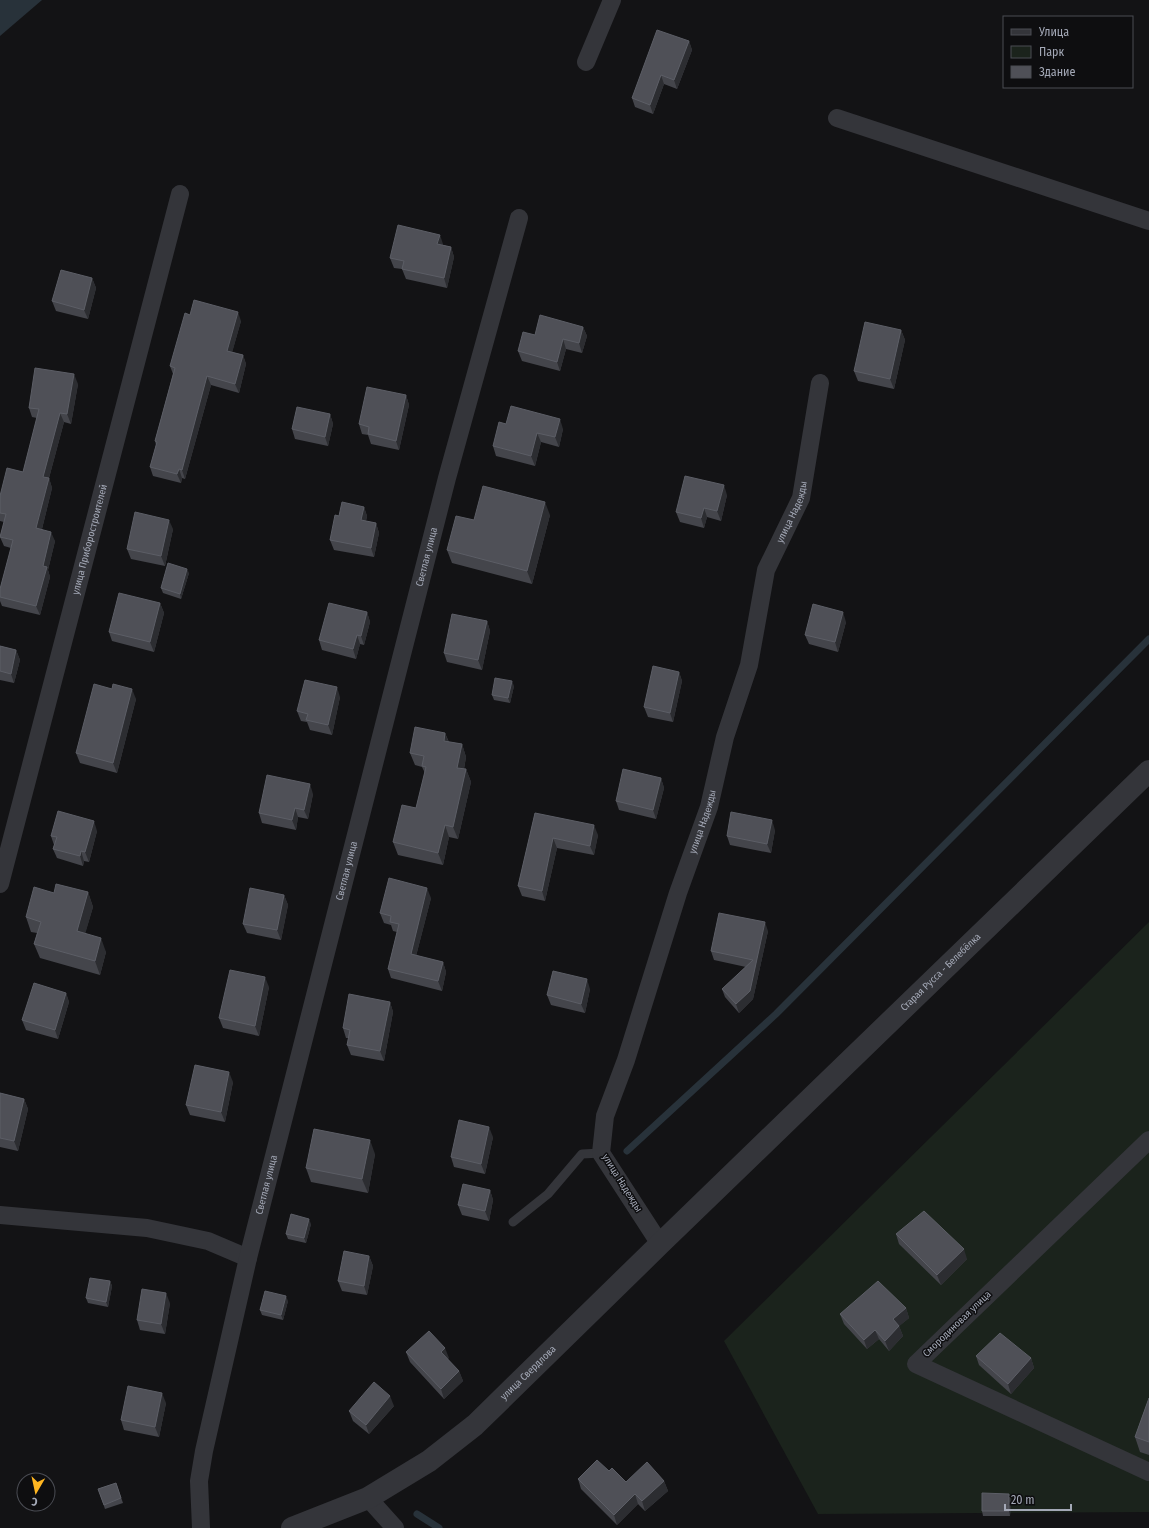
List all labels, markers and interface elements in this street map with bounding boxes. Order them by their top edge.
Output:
legend [1003,16,1133,88]
text: Улица [1038,25,1069,39]
text: Парк [1039,45,1065,59]
text: Здание [1039,65,1075,79]
street label: улица Надежды [774,480,810,545]
street label: улица Приборостроителей [70,483,110,596]
street label: Светлая улица [414,526,440,588]
street label: улица Надежды [687,789,719,855]
street label: Светлая улица [333,840,360,902]
street label: Старая Русса - Белебёлка [898,931,983,1014]
street label: улица Надежды [599,1152,645,1214]
street label: Светлая улица [253,1154,280,1216]
street label: Смородиновая улица [920,1288,994,1360]
street label: улица Свердлова [498,1343,559,1403]
north arrow [16,1472,56,1512]
scale bar [1005,1486,1071,1512]
text: 20 m [1011,1493,1035,1507]
text: С [30,1494,38,1508]

